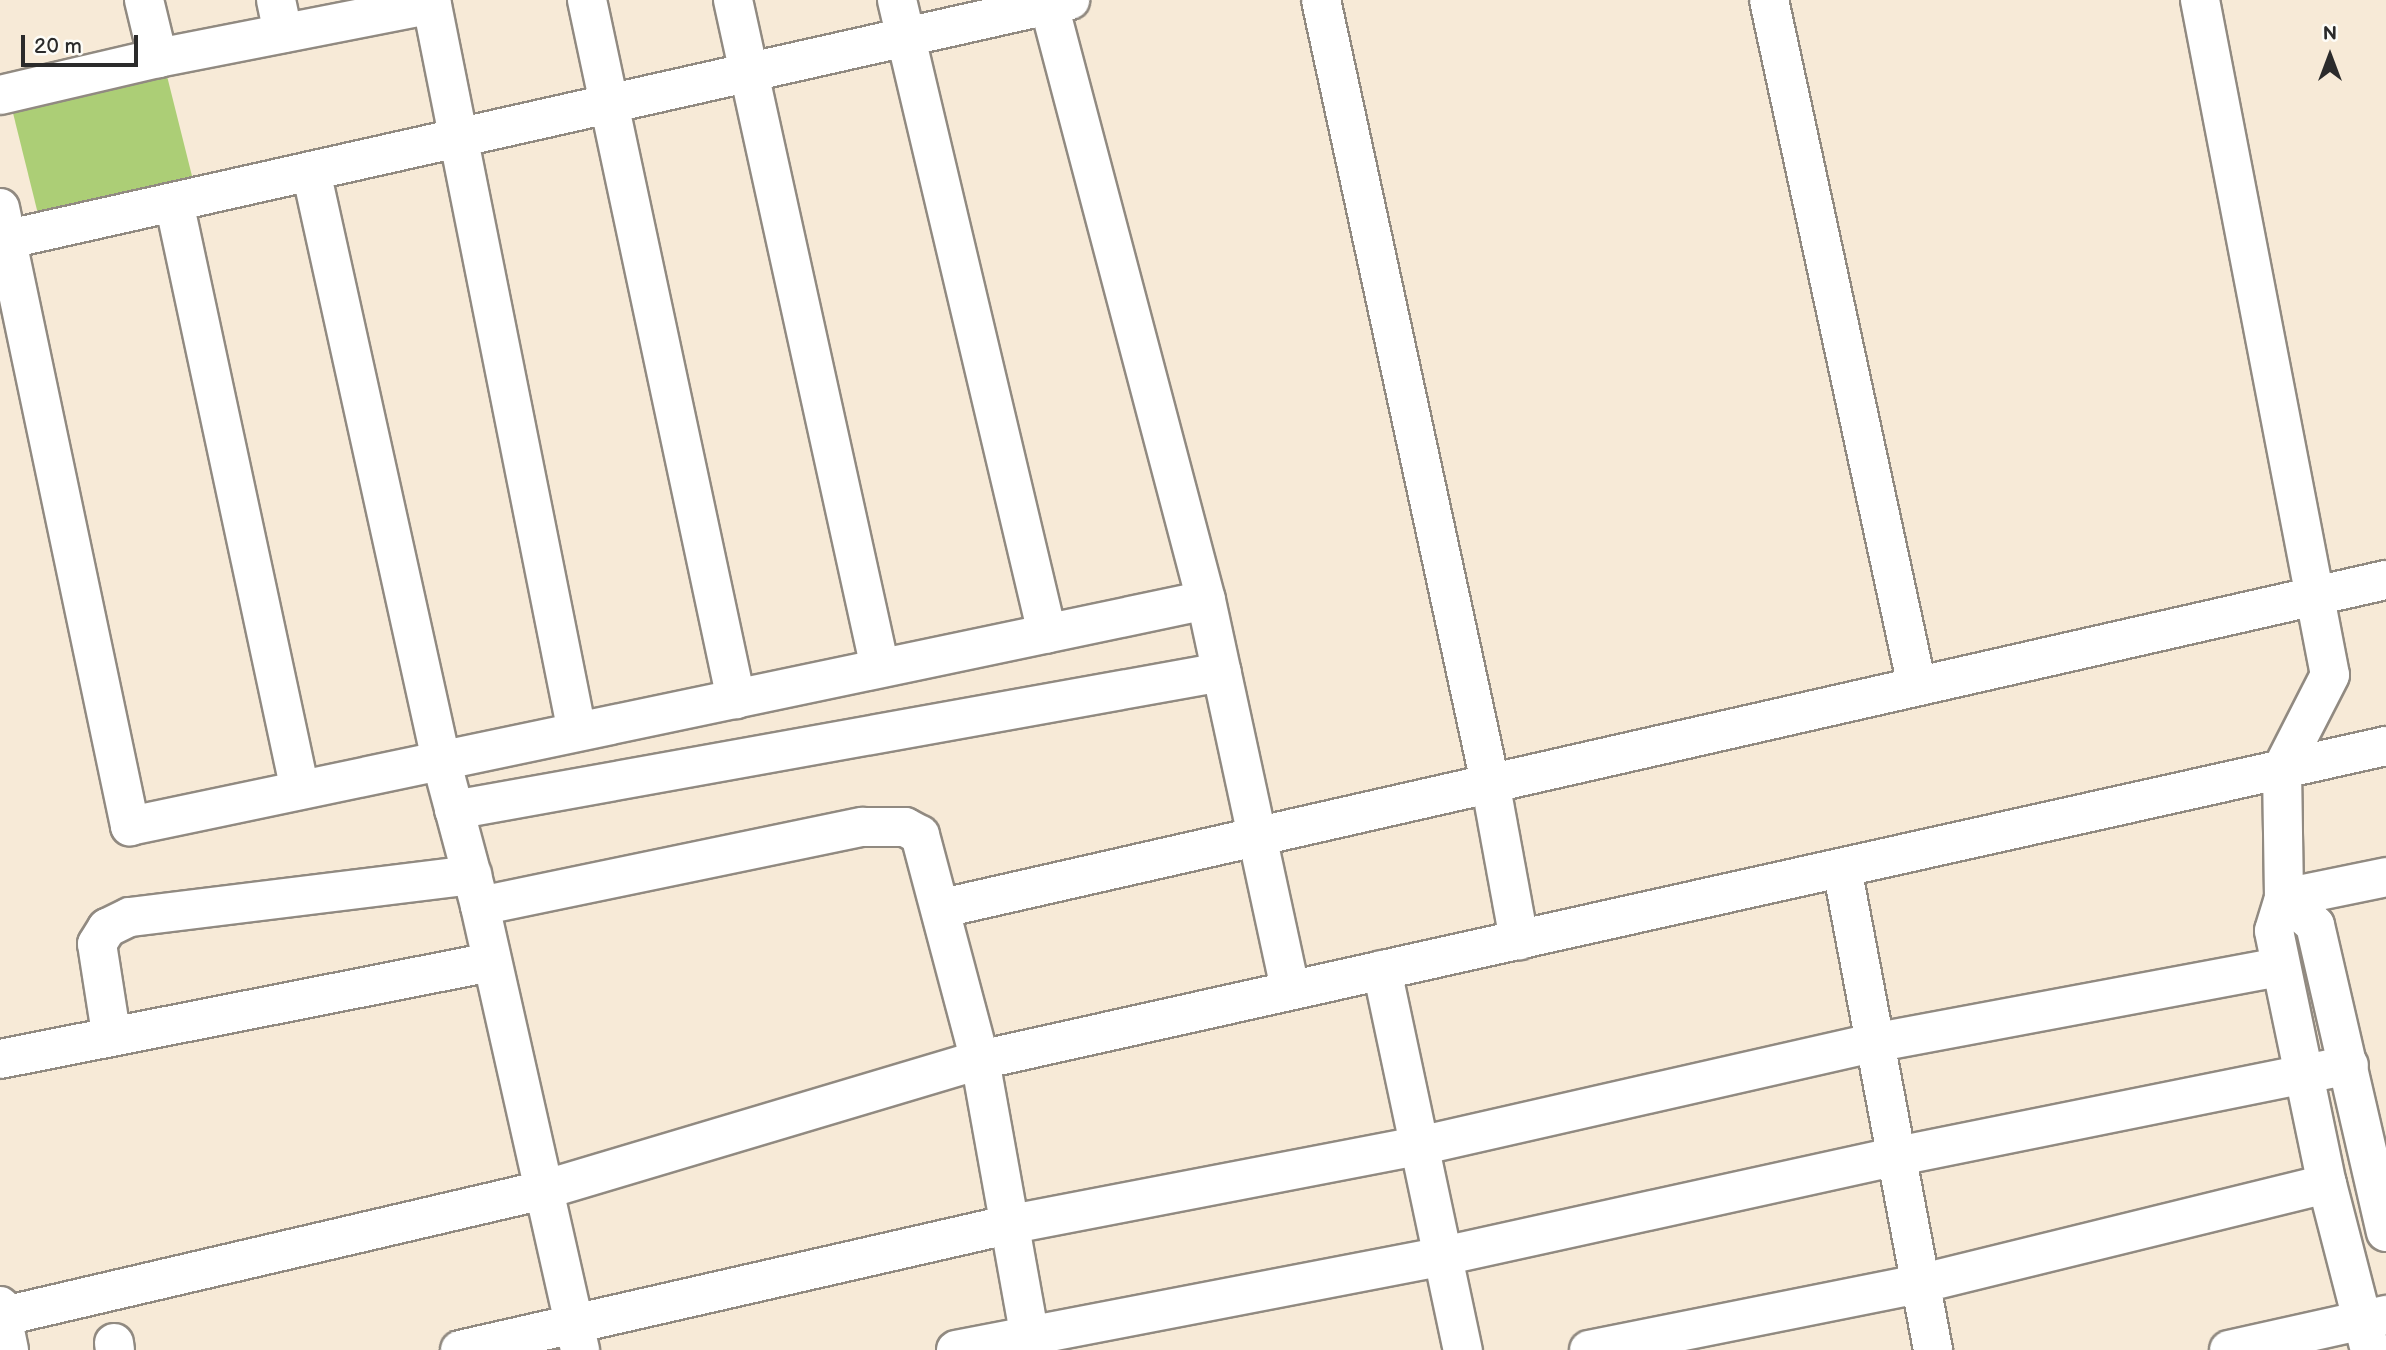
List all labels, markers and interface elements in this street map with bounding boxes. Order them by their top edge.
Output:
scale bar [24,21,142,65]
north arrow [2295,21,2365,91]
text: N [2323,23,2337,46]
text: 20 m [34,34,82,59]

